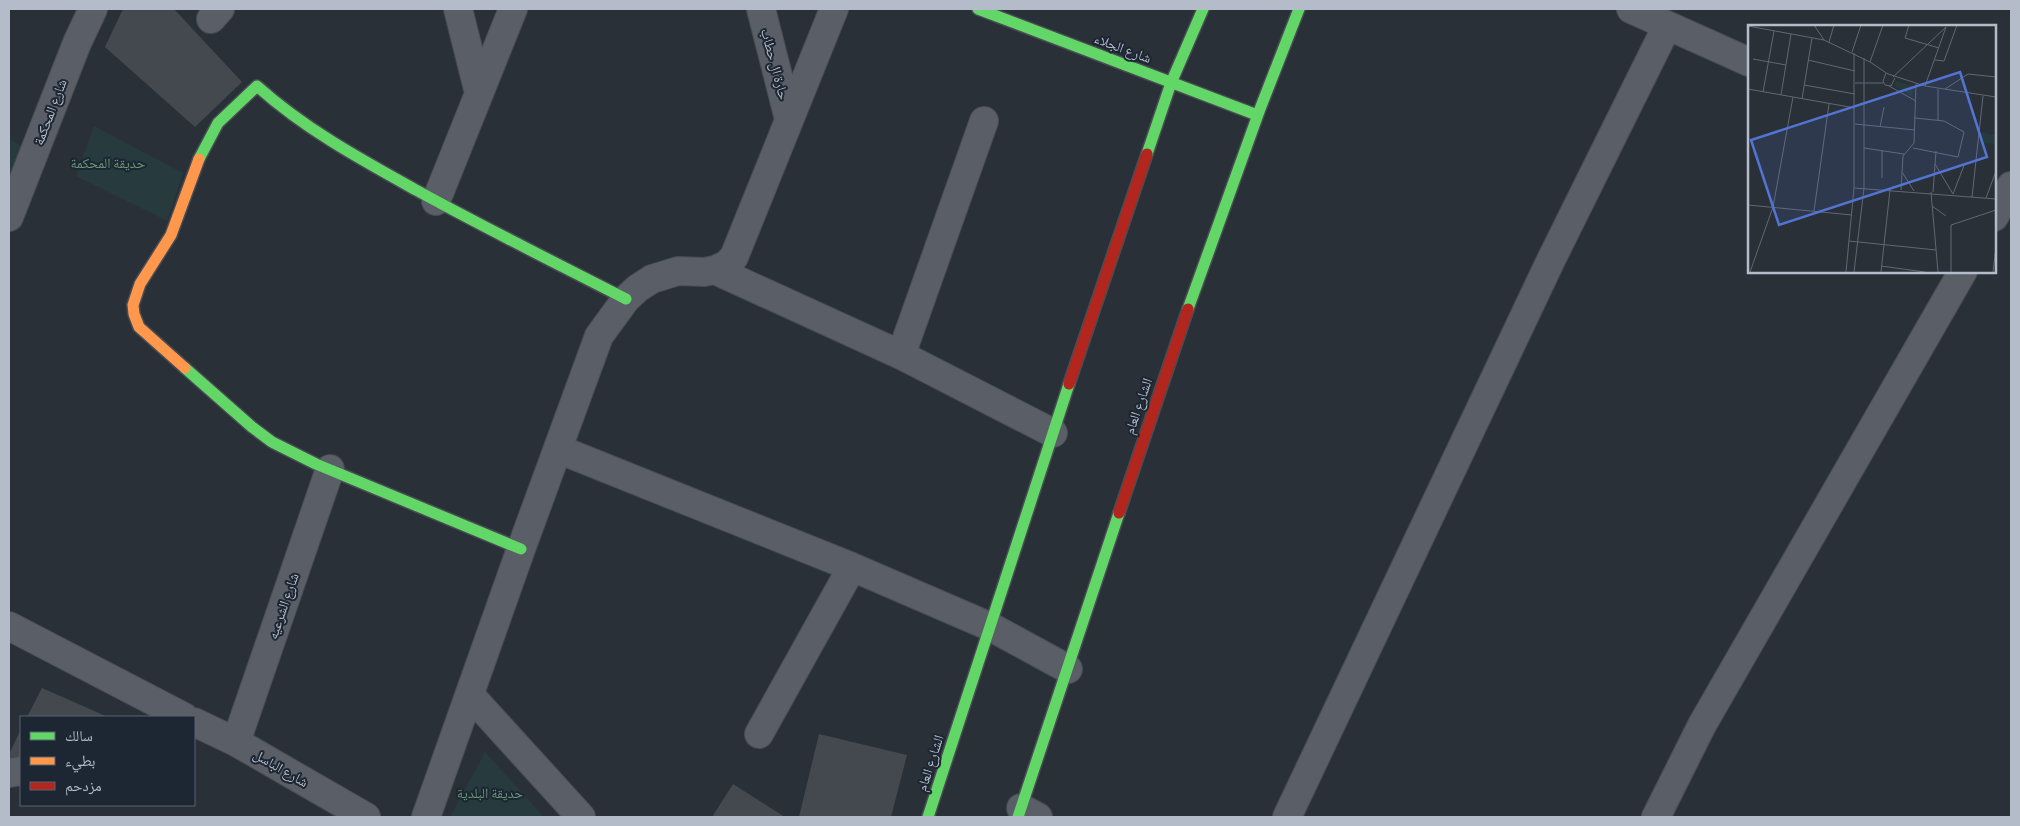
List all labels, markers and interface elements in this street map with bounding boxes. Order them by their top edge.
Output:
inset map [1748,25,1995,272]
street label: حارة ال حطاب [757,26,794,102]
street label: شارع الجلاء [1092,28,1154,68]
street label: شارع المحكمة [28,76,72,148]
park label: حديقة المحكمة [71,153,146,172]
street label: الشارع العام [1119,375,1157,437]
street label: شارع الشرعيه [262,570,304,642]
legend [20,716,195,806]
text: سالك [65,725,93,746]
street label: الشارع العام [911,732,949,794]
street label: شارع الباسل [250,744,312,792]
text: بطيء [65,750,95,773]
text: مزدحم [65,775,102,796]
park label: حديقة البلدية [457,783,523,802]

